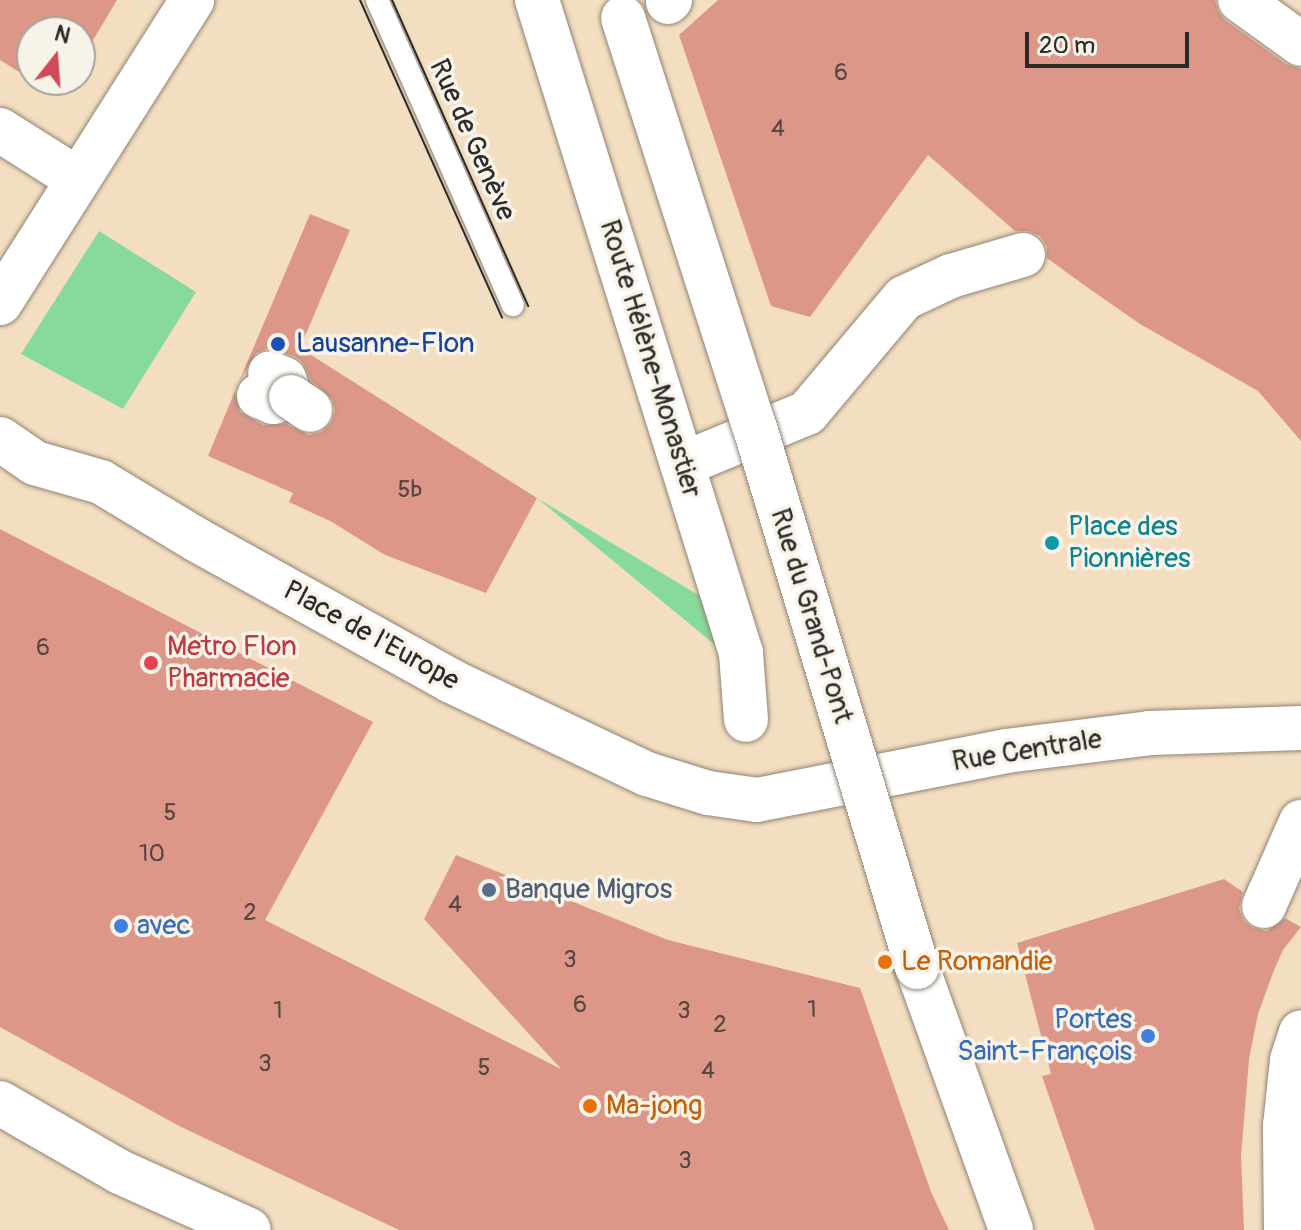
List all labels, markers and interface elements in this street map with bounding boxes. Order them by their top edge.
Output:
north arrow [16,16,96,96]
scale bar [1029,16,1193,66]
text: N [51,19,74,51]
text: 20 m [1039,31,1095,60]
street label: Rue de Genève [421,54,523,226]
house number: 6 [834,59,848,87]
house number: 4 [771,115,785,143]
street label: Route Hélène-Monastier [592,216,708,502]
place label: Lausanne-Flon [296,327,475,361]
marker: Lausanne-Flon [267,333,289,355]
house number: 5b [398,476,422,504]
street label: Rue du Grand-Pont [762,505,860,727]
place label: Place des Pionnières [1068,510,1191,576]
marker: Place des Pionnières [1043,534,1061,552]
street label: Place de l'Europe [277,574,465,698]
place label: Metro Flon Pharmacie [167,630,297,696]
house number: 6 [36,634,50,662]
marker: Metro Flon Pharmacie [142,654,160,672]
street label: Rue Centrale [950,723,1104,779]
house number: 5 [163,799,177,827]
house number: 10 [139,840,165,868]
place label: Banque Migros [505,873,672,907]
marker: Banque Migros [480,881,498,899]
house number: 4 [448,891,462,919]
house number: 2 [243,899,257,927]
place label: avec [137,909,191,943]
marker: avec [112,917,130,935]
place label: Le Romandie [901,945,1052,979]
house number: 3 [563,946,577,974]
marker: Le Romandie [876,953,894,971]
house number: 6 [573,991,587,1019]
house number: 1 [807,996,817,1024]
house number: 1 [273,997,283,1025]
house number: 3 [677,997,691,1025]
place label: Portes Saint-François [957,1003,1132,1069]
house number: 2 [713,1011,727,1039]
marker: Portes Saint-François [1139,1027,1157,1045]
house number: 3 [258,1050,272,1078]
house number: 5 [477,1054,491,1082]
house number: 4 [701,1057,715,1085]
place label: Ma-jong [606,1089,702,1123]
marker: Ma-jong [581,1097,599,1115]
house number: 3 [678,1147,692,1175]

